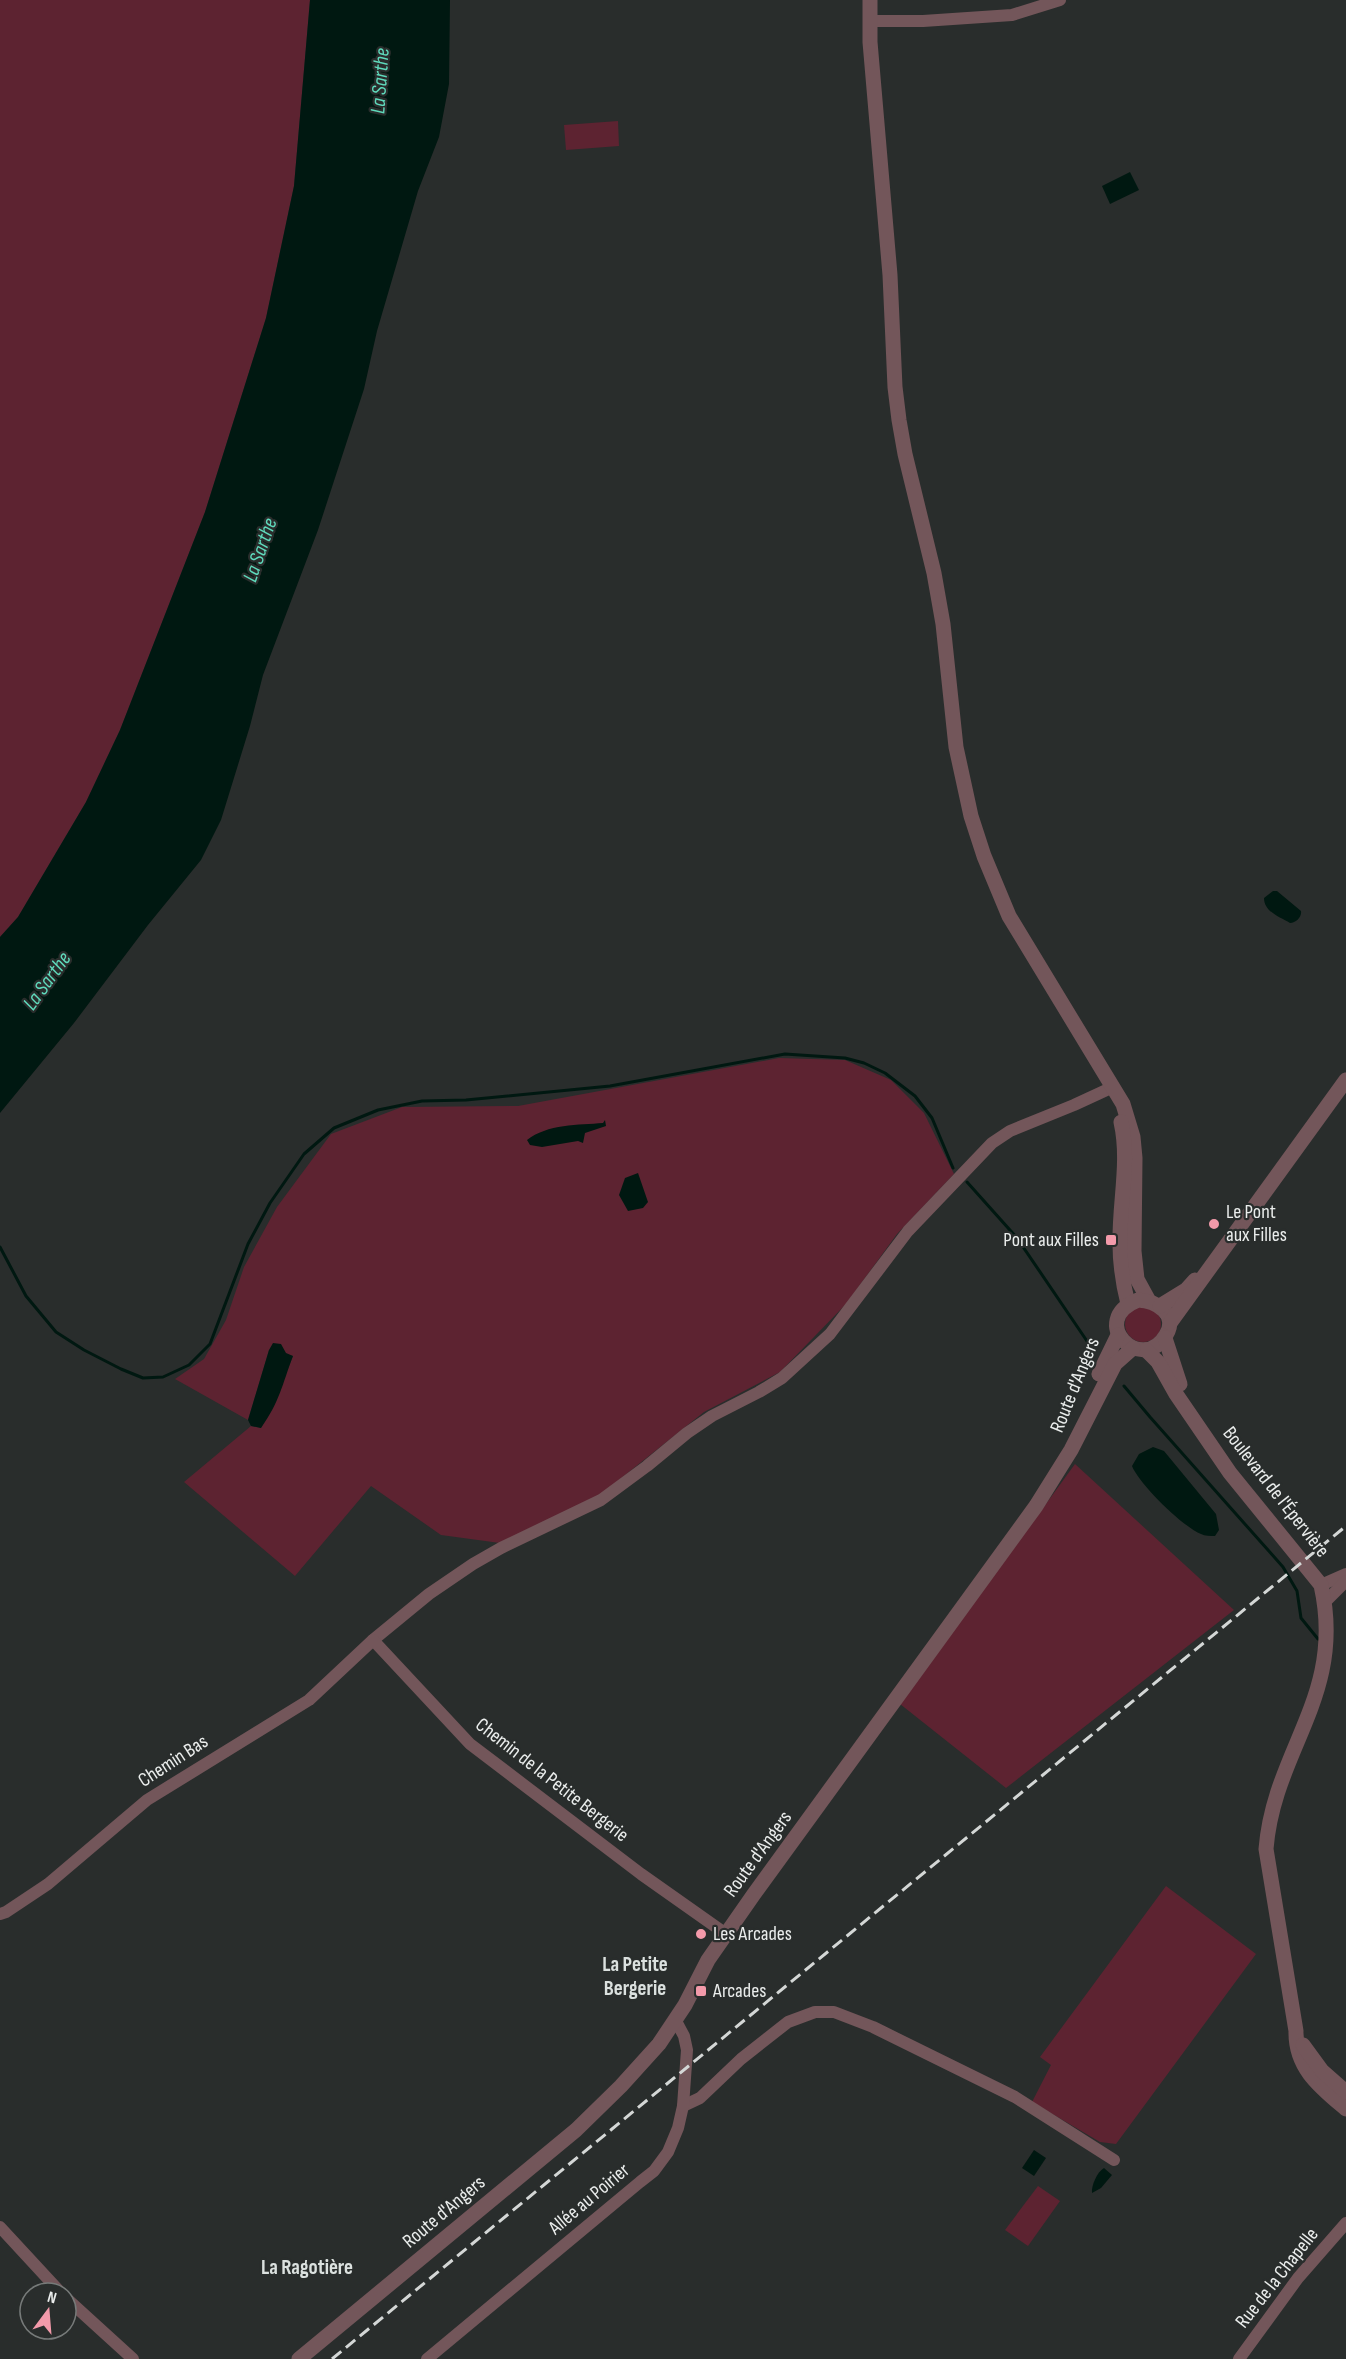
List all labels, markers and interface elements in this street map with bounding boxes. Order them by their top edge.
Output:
water label: La Sarthe [365,47,395,115]
water label: La Sarthe [237,515,283,585]
water label: La Sarthe [18,947,76,1015]
place label: Le Pont aux Filles [1226,1200,1287,1247]
marker: Le Pont aux Filles [1207,1217,1221,1231]
place label: Pont aux Filles [1003,1228,1099,1252]
marker: Pont aux Filles [1104,1233,1118,1247]
street label: Route d'Angers [1045,1334,1105,1436]
street label: Boulevard de l'Épervière [1218,1422,1334,1562]
street label: Chemin de la Petite Bergerie [471,1713,633,1847]
street label: Chemin Bas [134,1730,212,1792]
street label: Route d'Angers [719,1806,797,1902]
place label: Les Arcades [713,1922,792,1946]
marker: Les Arcades [694,1927,708,1941]
district label: La Petite Bergerie [602,1952,668,2001]
place label: Arcades [712,1979,766,2003]
marker: Arcades [694,1984,708,1998]
street label: Allée au Poirier [543,2158,635,2240]
street label: Route d'Angers [398,2171,490,2253]
street label: Rue de la Chapelle [1230,2223,1324,2333]
district label: La Ragotière [261,2255,353,2280]
north arrow [18,2281,78,2341]
text: N [45,2288,58,2308]

